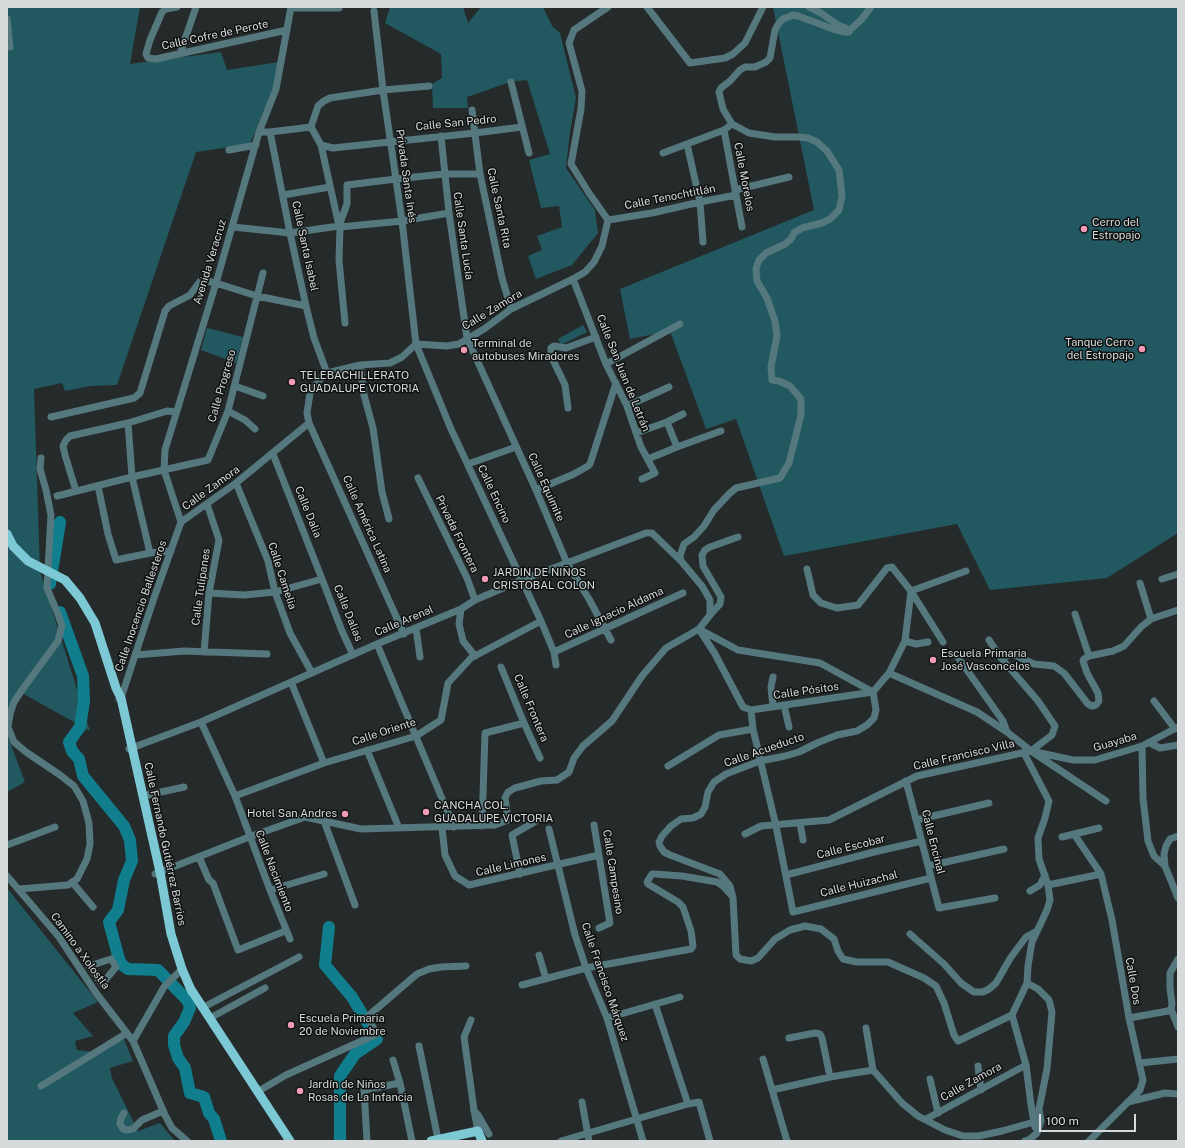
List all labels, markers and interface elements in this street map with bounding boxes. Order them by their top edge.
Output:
street label: Calle Cofre de Perote [160,17,270,53]
street label: Calle San Pedro [415,112,497,134]
street label: Privada Santa Inés [393,128,419,224]
street label: Calle Morelos [731,141,757,213]
street label: Calle Santa Rita [484,167,514,249]
street label: Calle Tenochtitlán [623,182,717,212]
street label: Calle Santa Lucía [450,191,476,281]
street label: Calle Santa Isabel [289,200,321,292]
place label: Cerro del Estropajo [1092,216,1141,242]
street label: Avenida Veracruz [191,218,229,306]
marker: Cerro del Estropajo [1079,224,1089,234]
street label: Calle Zamora [460,287,524,333]
street label: Calle San Juan de Letrán [593,312,653,434]
place label: Tanque Cerro del Estropajo [1065,336,1134,362]
place label: Terminal de autobuses Miradores [472,337,579,363]
marker: Tanque Cerro del Estropajo [1137,344,1147,354]
marker: Terminal de autobuses Miradores [459,345,469,355]
street label: Calle Progreso [205,348,239,424]
place label: TELEBACHILLERATO GUADALUPE VICTORIA [300,369,419,395]
marker: TELEBACHILLERATO GUADALUPE VICTORIA [287,377,297,387]
street label: Calle Equimite [525,451,567,523]
street label: Calle Zamora [180,463,242,513]
street label: Calle Encino [475,463,513,525]
street label: Calle América Latina [340,473,394,575]
street label: Calle Dalia [292,484,324,540]
street label: Privada Frontera [433,493,481,575]
street label: Calle Inocencio Ballesteros [112,539,170,673]
street label: Calle Camelia [265,541,299,611]
street label: Calle Tulipanes [189,548,213,626]
place label: JARDIN DE NIÑOS CRISTOBAL COLON [493,566,595,592]
marker: JARDIN DE NIÑOS CRISTOBAL COLON [480,574,490,584]
street label: Calle Dalias [331,583,365,643]
street label: Calle Ignacio Aldama [562,584,666,642]
street label: Calle Arenal [373,603,435,639]
place label: Escuela Primaria José Vasconcelos [941,647,1030,673]
marker: Escuela Primaria José Vasconcelos [928,655,938,665]
street label: Calle Frontera [511,672,551,744]
street label: Calle Pósitos [772,680,840,702]
street label: Calle Oriente [350,715,418,749]
street label: Guayaba [1092,729,1138,755]
street label: Calle Acueducto [722,730,806,770]
street label: Calle Francisco Villa [912,737,1016,773]
street label: Calle Fernando Gutiérrez Barrios [141,761,189,927]
place label: CANCHA COL. GUADALUPE VICTORIA [434,799,553,825]
place label: Hotel San Andres [247,807,337,821]
marker: CANCHA COL. GUADALUPE VICTORIA [421,807,431,817]
street label: Calle Encinal [919,808,947,876]
marker: Hotel San Andres [340,809,350,819]
street label: Calle Nacimiento [252,828,296,914]
street label: Calle Campesino [600,829,626,915]
street label: Calle Escobar [815,832,887,862]
street label: Calle Limones [475,851,547,879]
street label: Calle Huizachal [819,868,899,900]
street label: Camino a Xolostla [48,910,112,992]
street label: Calle Francisco Márquez [578,921,632,1043]
street label: Calle Dos [1122,956,1144,1006]
place label: Escuela Primaria 20 de Noviembre [299,1012,386,1038]
marker: Escuela Primaria 20 de Noviembre [286,1020,296,1030]
street label: Calle Zamora [938,1060,1004,1104]
place label: Jardín de Niños Rosas de La Infancia [308,1078,413,1104]
marker: Jardín de Niños Rosas de La Infancia [295,1086,305,1096]
scale bar [1041,1106,1138,1132]
text: 100 m [1046,1114,1079,1128]

